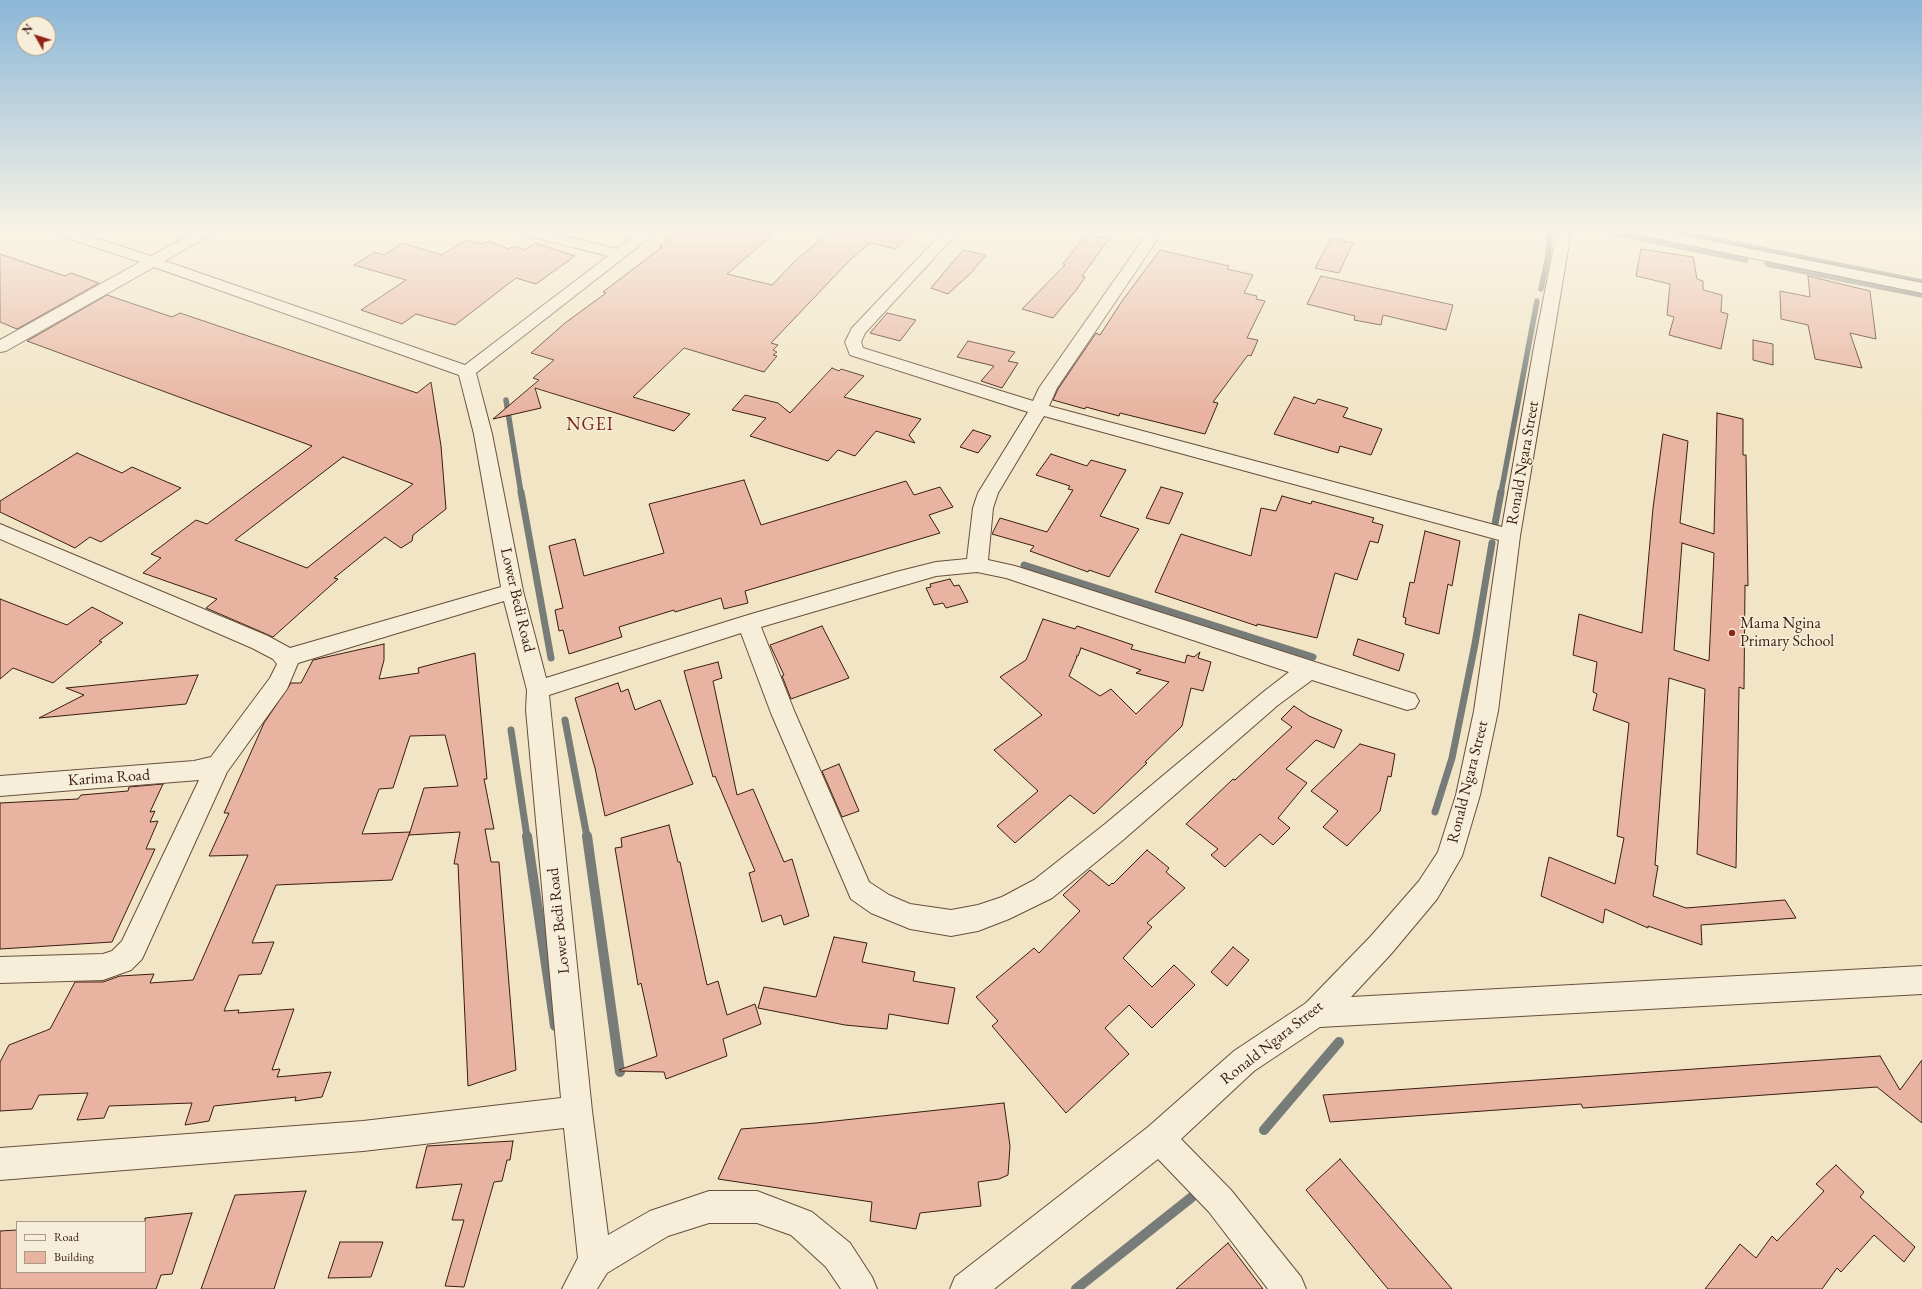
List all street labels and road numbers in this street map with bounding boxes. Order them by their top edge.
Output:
street label: Ronald Ngara Street [1503,400,1543,526]
street label: Lower Bedi Road [496,546,538,654]
street label: Ronald Ngara Street [1444,719,1492,845]
street label: Karima Road [67,766,151,790]
street label: Lower Bedi Road [544,867,574,975]
street label: Ronald Ngara Street [1217,997,1327,1089]

